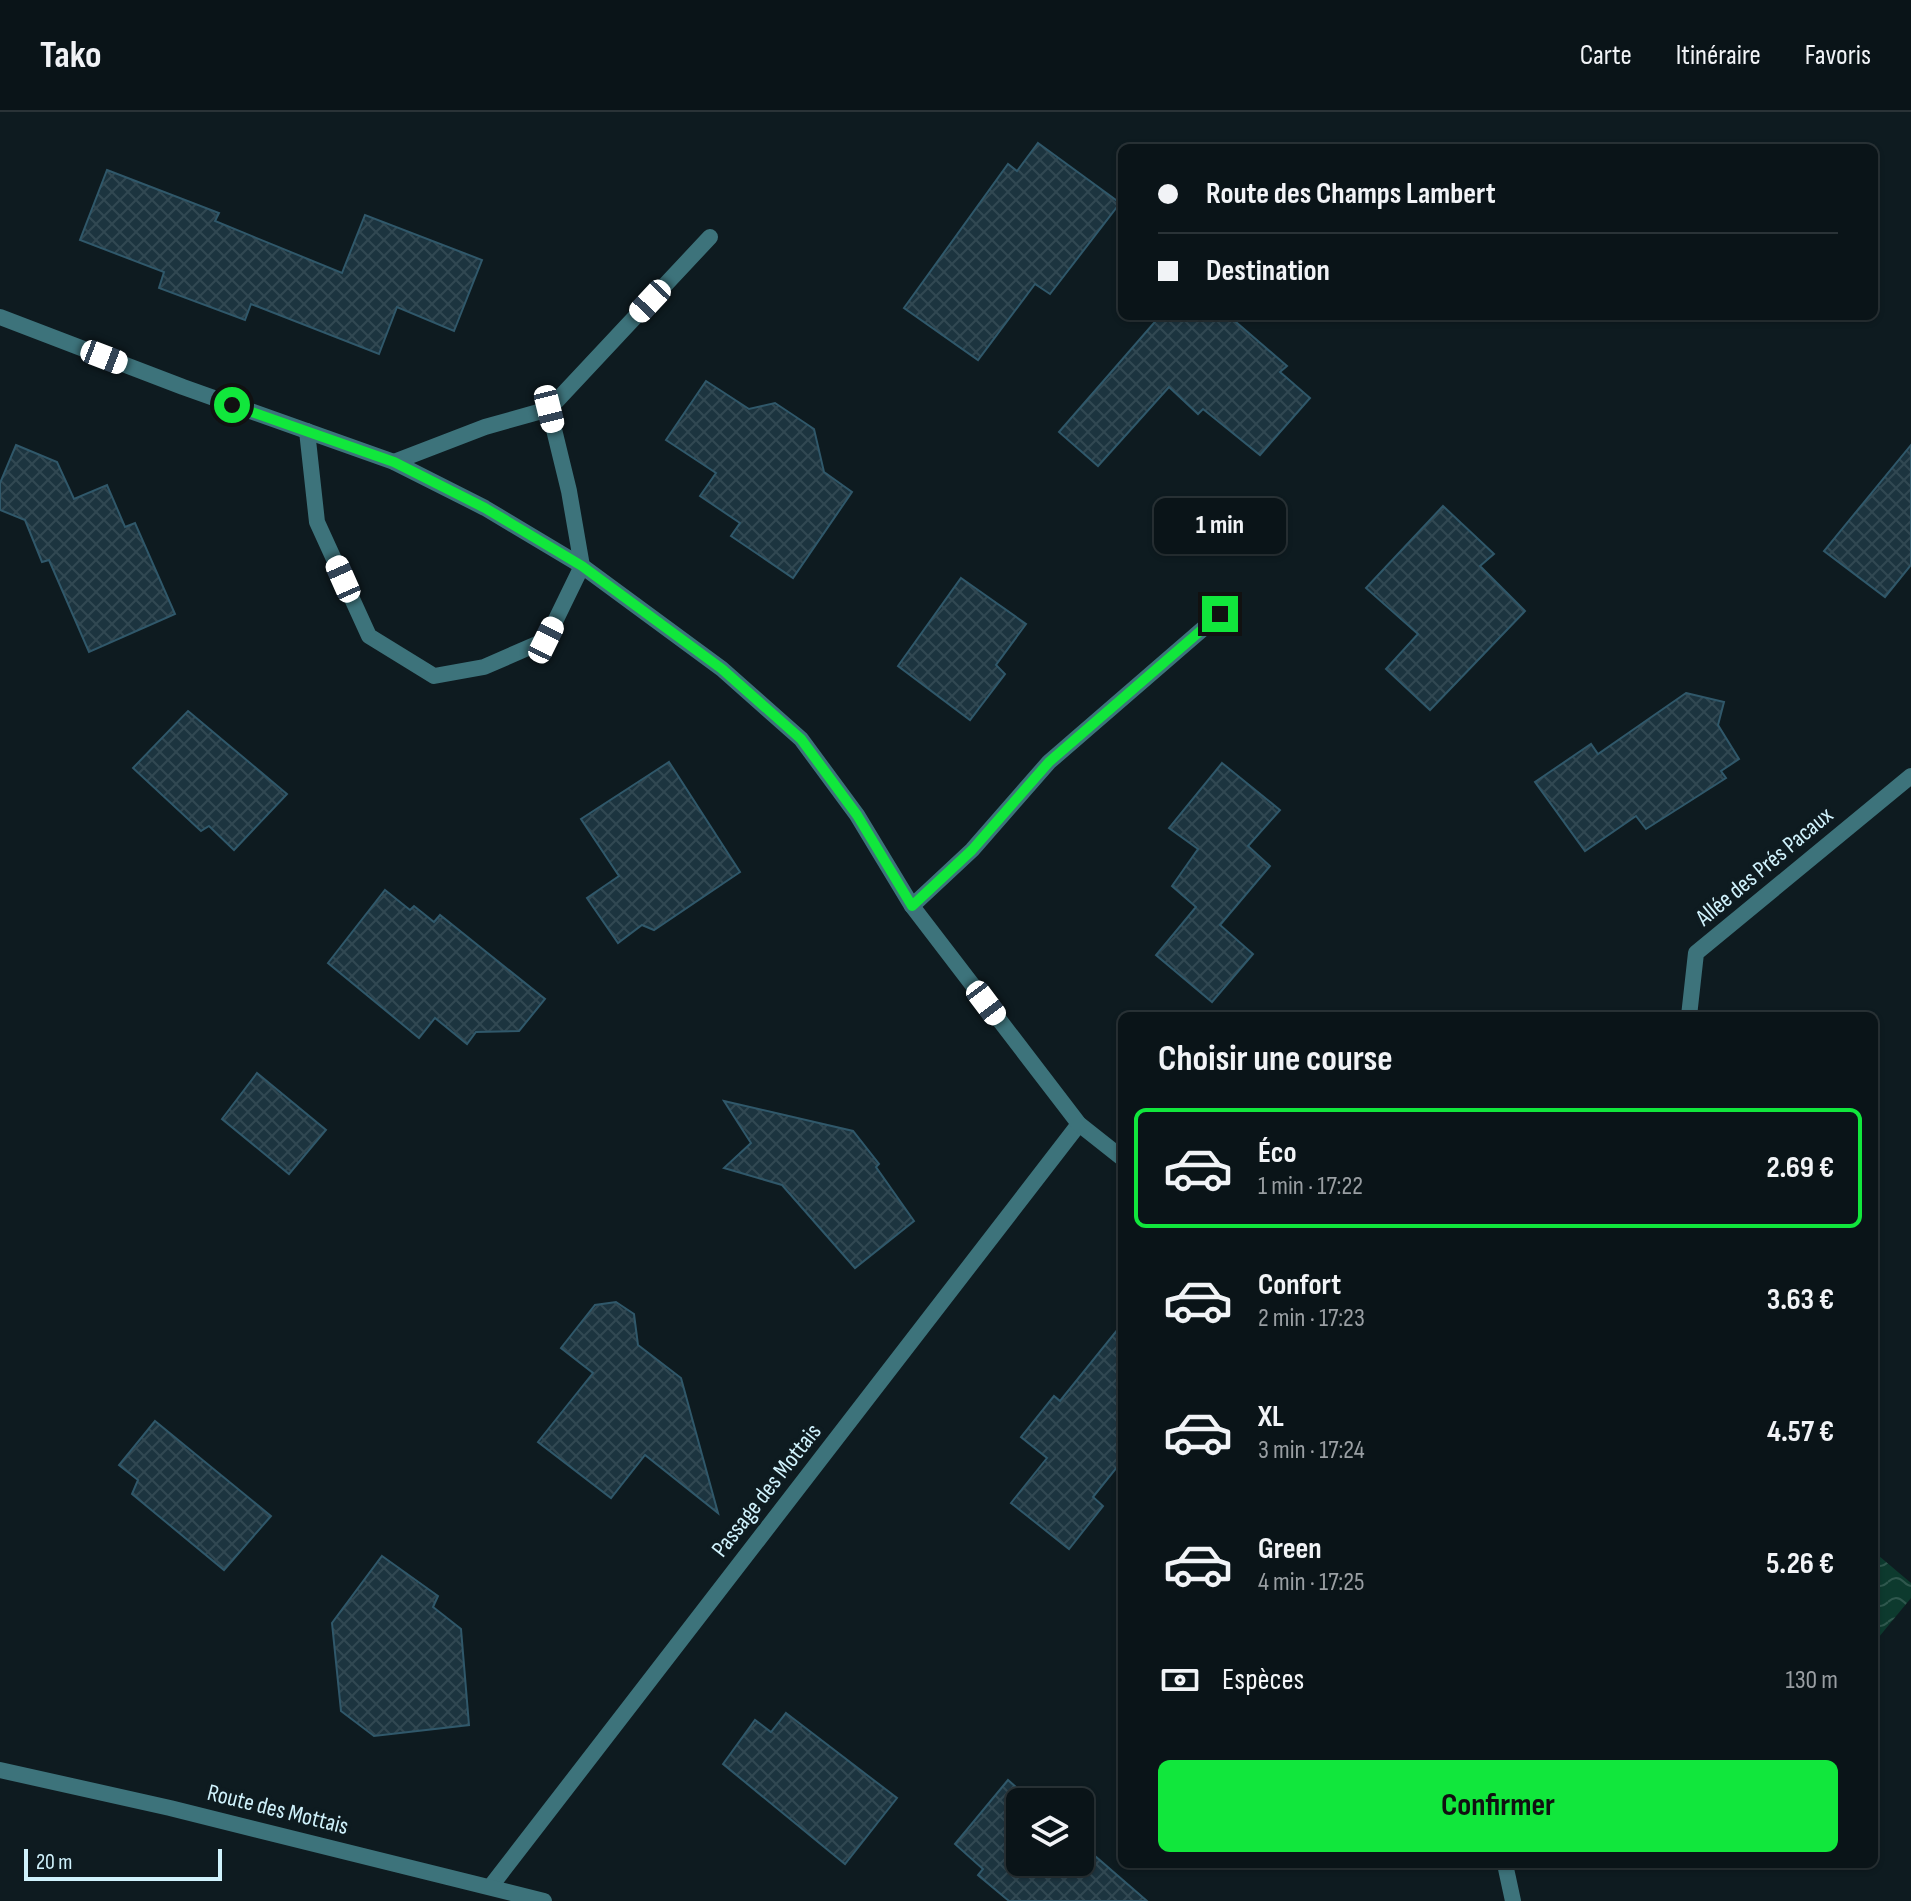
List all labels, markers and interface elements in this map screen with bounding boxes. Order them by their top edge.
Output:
text: Tako [40,33,102,78]
text: Carte [1580,39,1632,72]
text: Itinéraire [1676,39,1761,72]
text: Favoris [1805,39,1871,72]
text: Route des Champs Lambert [1206,176,1496,212]
text: Destination [1206,253,1330,289]
car [625,275,675,327]
car [77,337,131,377]
car [532,383,566,435]
route start [214,387,250,423]
callout: 1 min [1154,498,1286,554]
text: 1 min [1196,510,1244,541]
car [322,552,364,606]
route end [1202,596,1238,632]
car [525,613,567,667]
street label: Allée des Prés Pacaux [1689,801,1839,933]
car [962,977,1010,1029]
text: Choisir une course [1158,1038,1393,1081]
icon: car [1162,1132,1234,1204]
text: Éco [1258,1135,1297,1171]
text: 2.69 € [1766,1150,1834,1186]
text: 1 min · 17:22 [1258,1171,1363,1202]
icon: car [1162,1264,1234,1336]
text: Confort [1258,1267,1341,1303]
text: 3.63 € [1767,1282,1834,1318]
text: 2 min · 17:23 [1258,1303,1365,1334]
icon: car [1162,1396,1234,1468]
text: XL [1258,1399,1284,1435]
text: 4.57 € [1767,1414,1834,1450]
street label: Passage des Mottais [705,1418,827,1563]
text: 3 min · 17:24 [1258,1435,1365,1466]
icon: car [1162,1528,1234,1600]
text: Green [1258,1531,1322,1567]
text: 5.26 € [1766,1546,1834,1582]
text: 4 min · 17:25 [1258,1567,1364,1598]
icon: cash [1158,1658,1202,1702]
text: Espèces [1222,1662,1304,1698]
text: 130 m [1786,1665,1838,1696]
button: Confirmer [1158,1760,1838,1852]
street label: Route des Mottais [204,1778,351,1841]
map controls [1006,1788,1094,1876]
button: layers [1006,1788,1094,1876]
scale bar [24,1845,222,1881]
text: 20 m [36,1849,73,1876]

